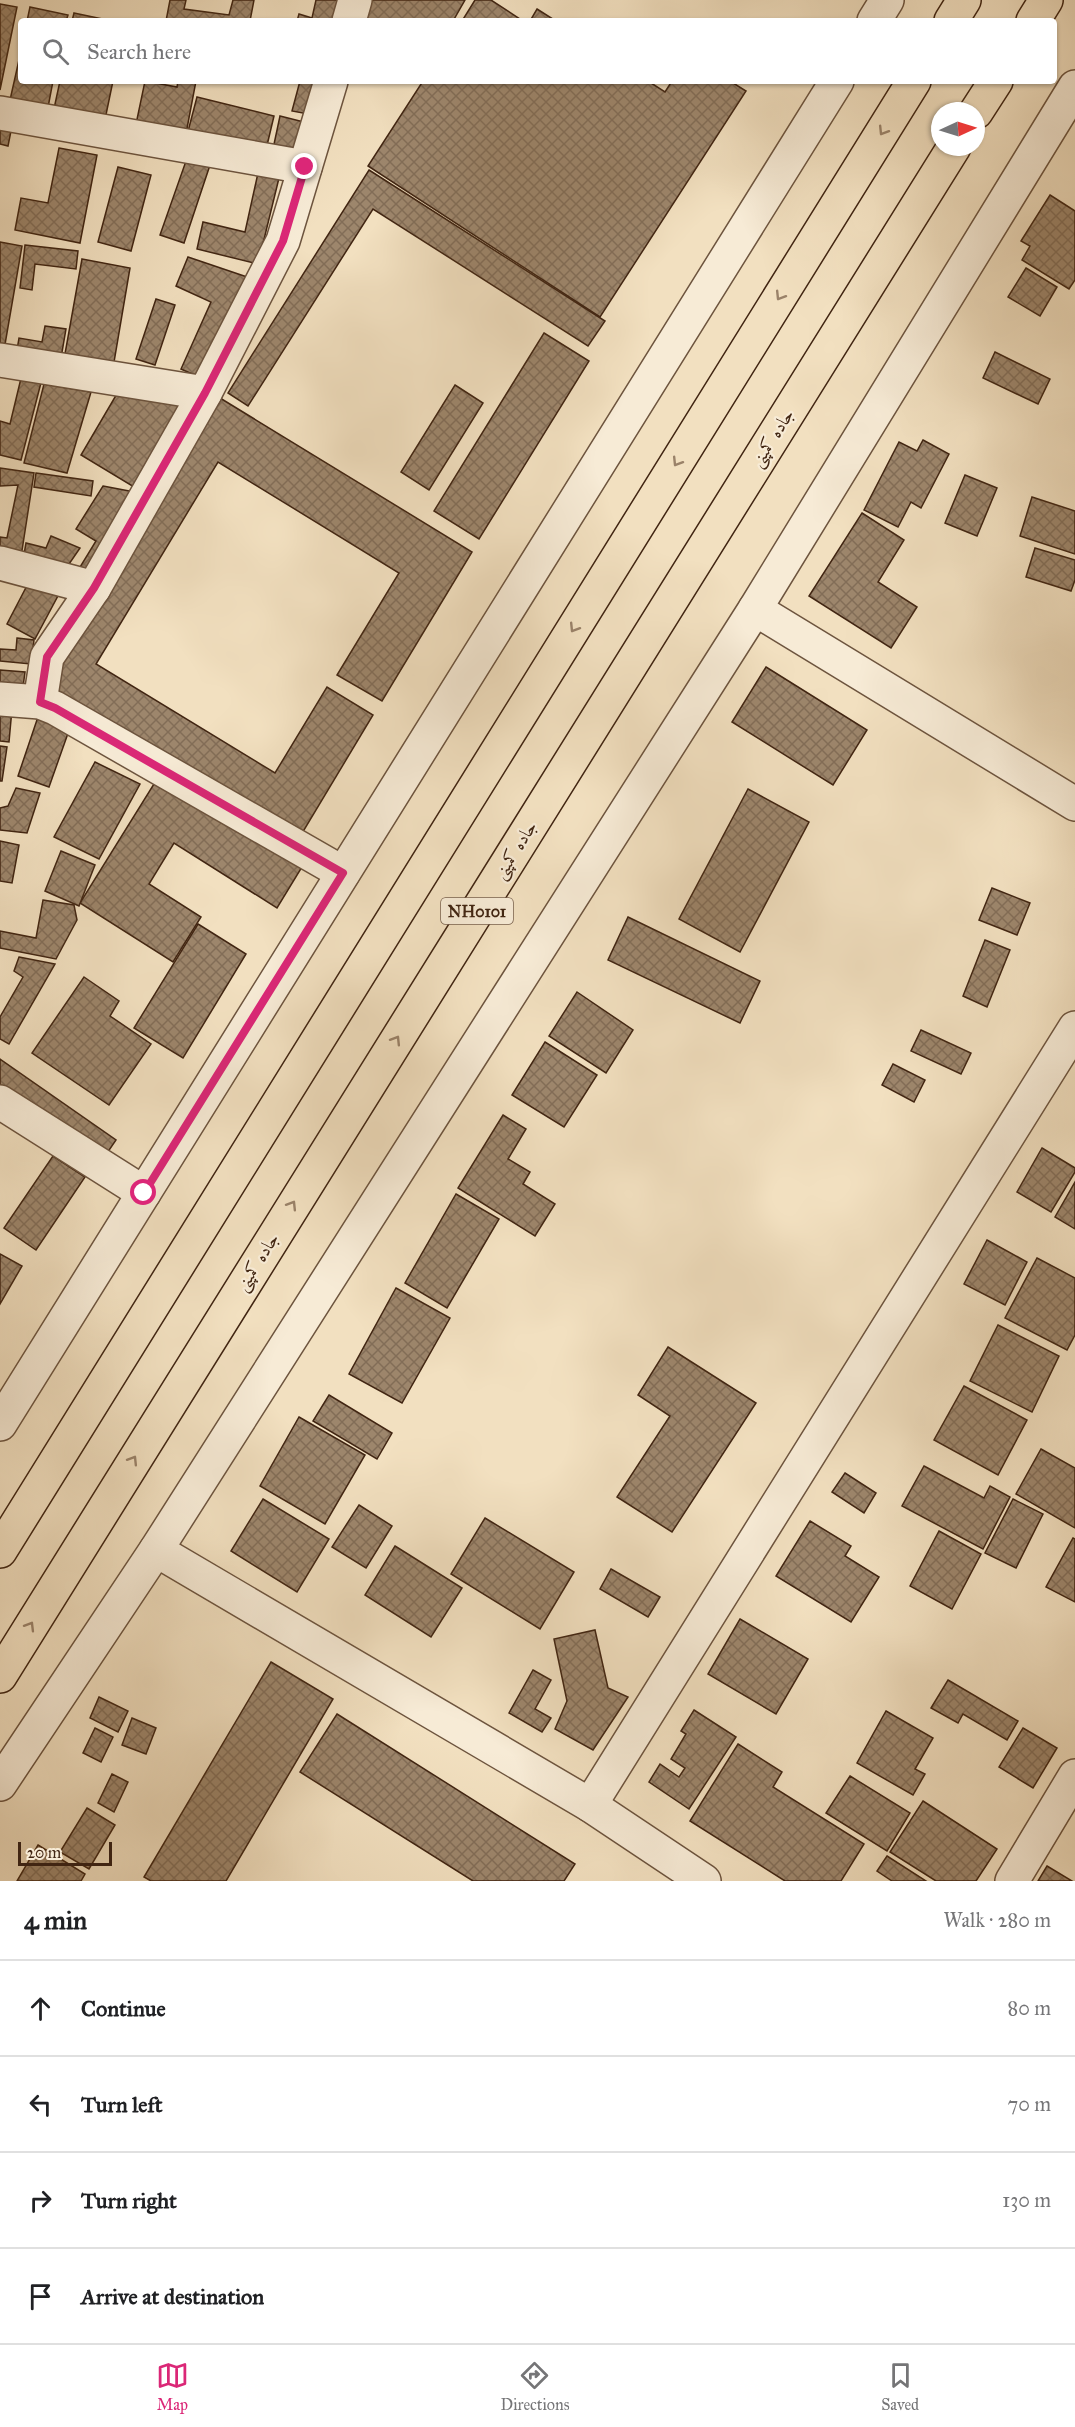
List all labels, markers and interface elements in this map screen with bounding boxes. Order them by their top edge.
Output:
search box [18,18,1057,84]
icon: search [39,35,72,68]
text: Search here [87,38,191,65]
north arrow [931,102,985,156]
one-way arrow [878,125,890,135]
route end [291,153,317,179]
one-way arrow [775,290,787,300]
street label: جاده کمپنی [746,405,800,472]
one-way arrow [672,456,684,466]
one-way arrow [570,621,581,632]
street label: جاده کمپنی [489,817,543,884]
road number: NH0101 [441,898,513,924]
one-way arrow [388,1036,400,1046]
route start [130,1179,156,1205]
one-way arrow [285,1201,296,1212]
street label: جاده کمپنی [231,1229,285,1296]
one-way arrow [126,1456,138,1466]
one-way arrow [23,1622,35,1632]
scale bar [18,1839,112,1866]
text: 20 m [27,1843,61,1862]
text: 4 min [24,1904,87,1936]
text: Walk · 280 m [944,1908,1051,1932]
icon: ahead [24,1992,57,2025]
text: Continue [81,1995,166,2022]
text: 80 m [1008,1996,1051,2020]
icon: left [24,2088,57,2121]
text: Turn left [81,2091,163,2118]
text: 70 m [1008,2092,1051,2116]
icon: right [24,2184,57,2217]
text: Turn right [81,2187,177,2214]
text: 130 m [1002,2188,1051,2212]
icon: arrive [24,2280,57,2313]
text: Arrive at destination [81,2283,264,2310]
tab: Map [156,2359,189,2414]
tab: Directions [501,2359,569,2414]
tab: Saved [881,2359,919,2414]

